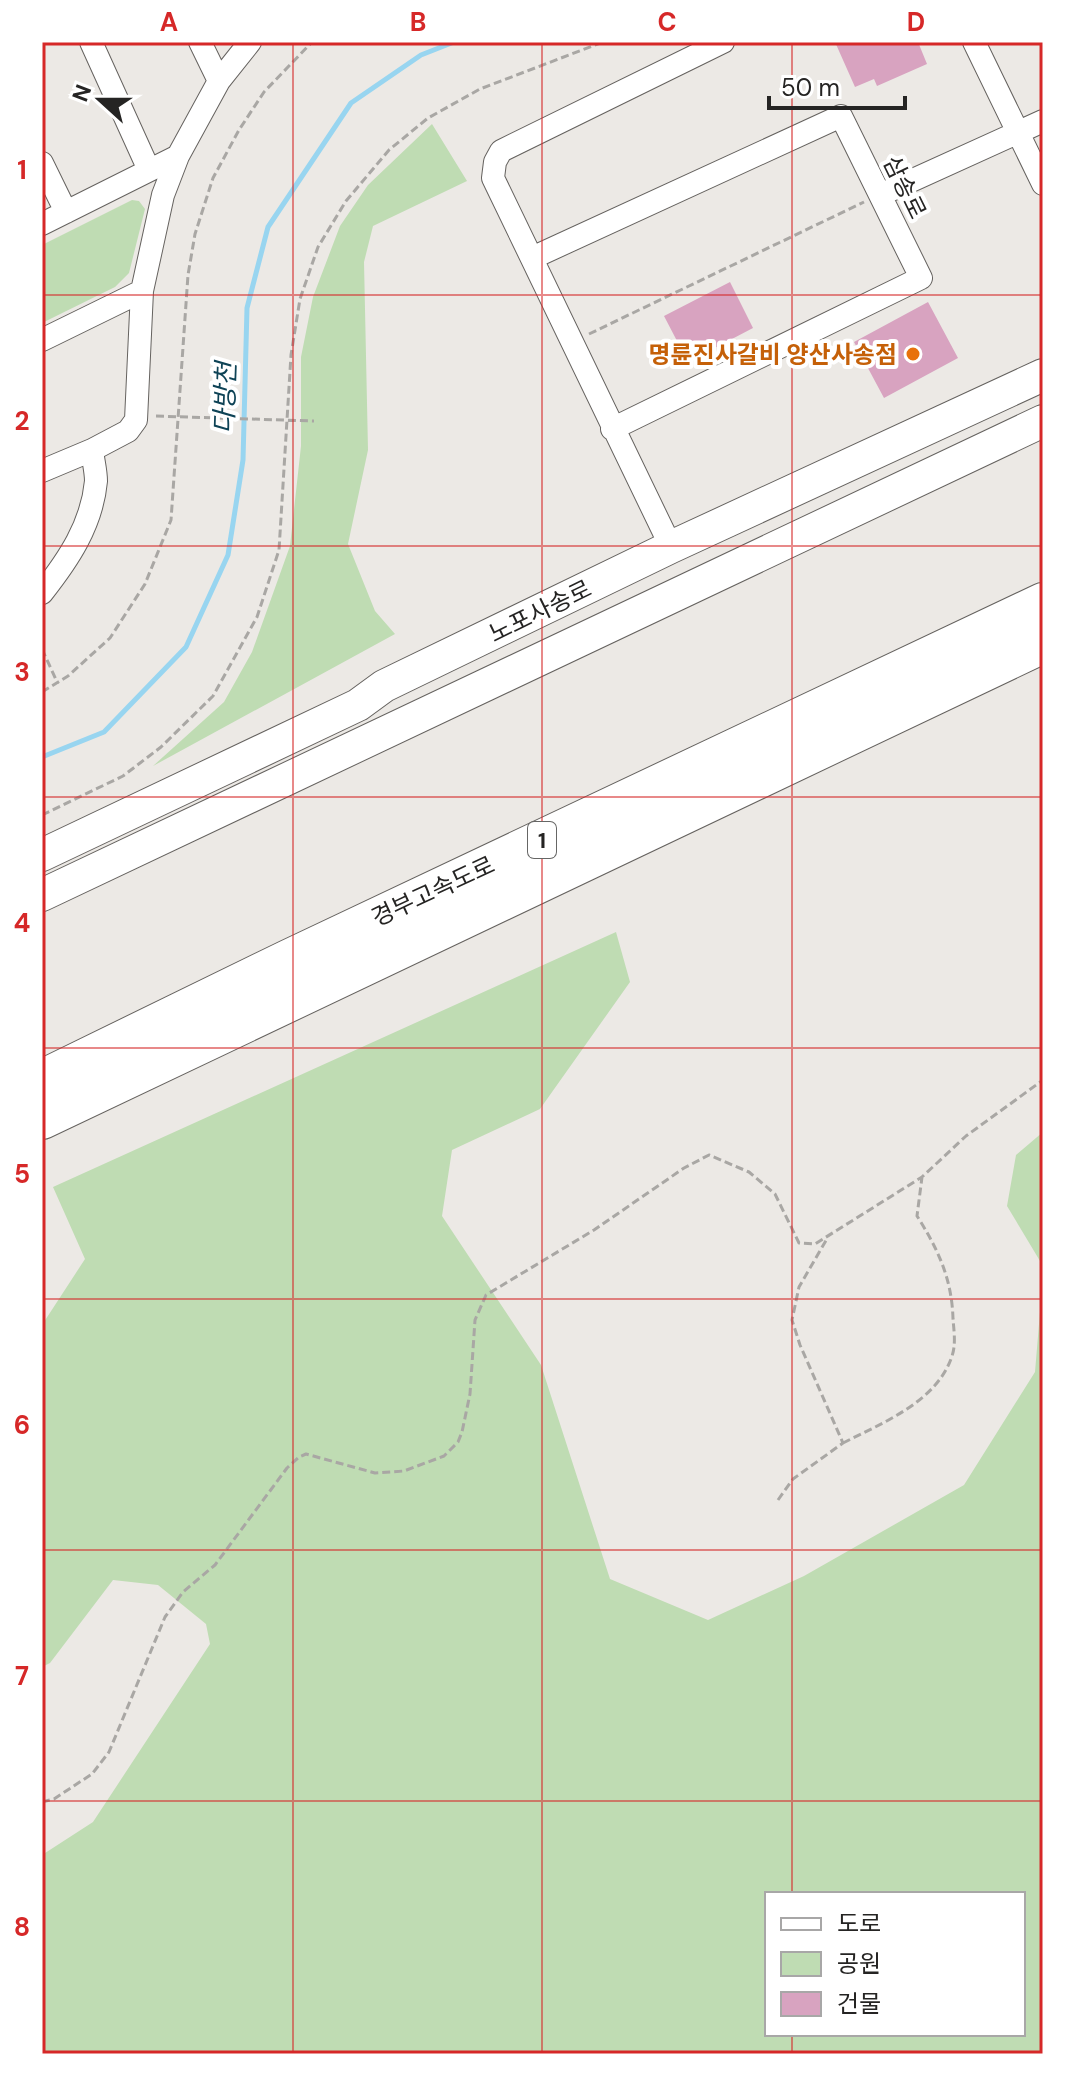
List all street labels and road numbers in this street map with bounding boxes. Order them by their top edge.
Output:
street label: 삼송로 [877,150,933,224]
street label: 노포사송로 [484,573,596,649]
road number: 1 [528,822,556,858]
street label: 경부고속도로 [366,849,500,933]

